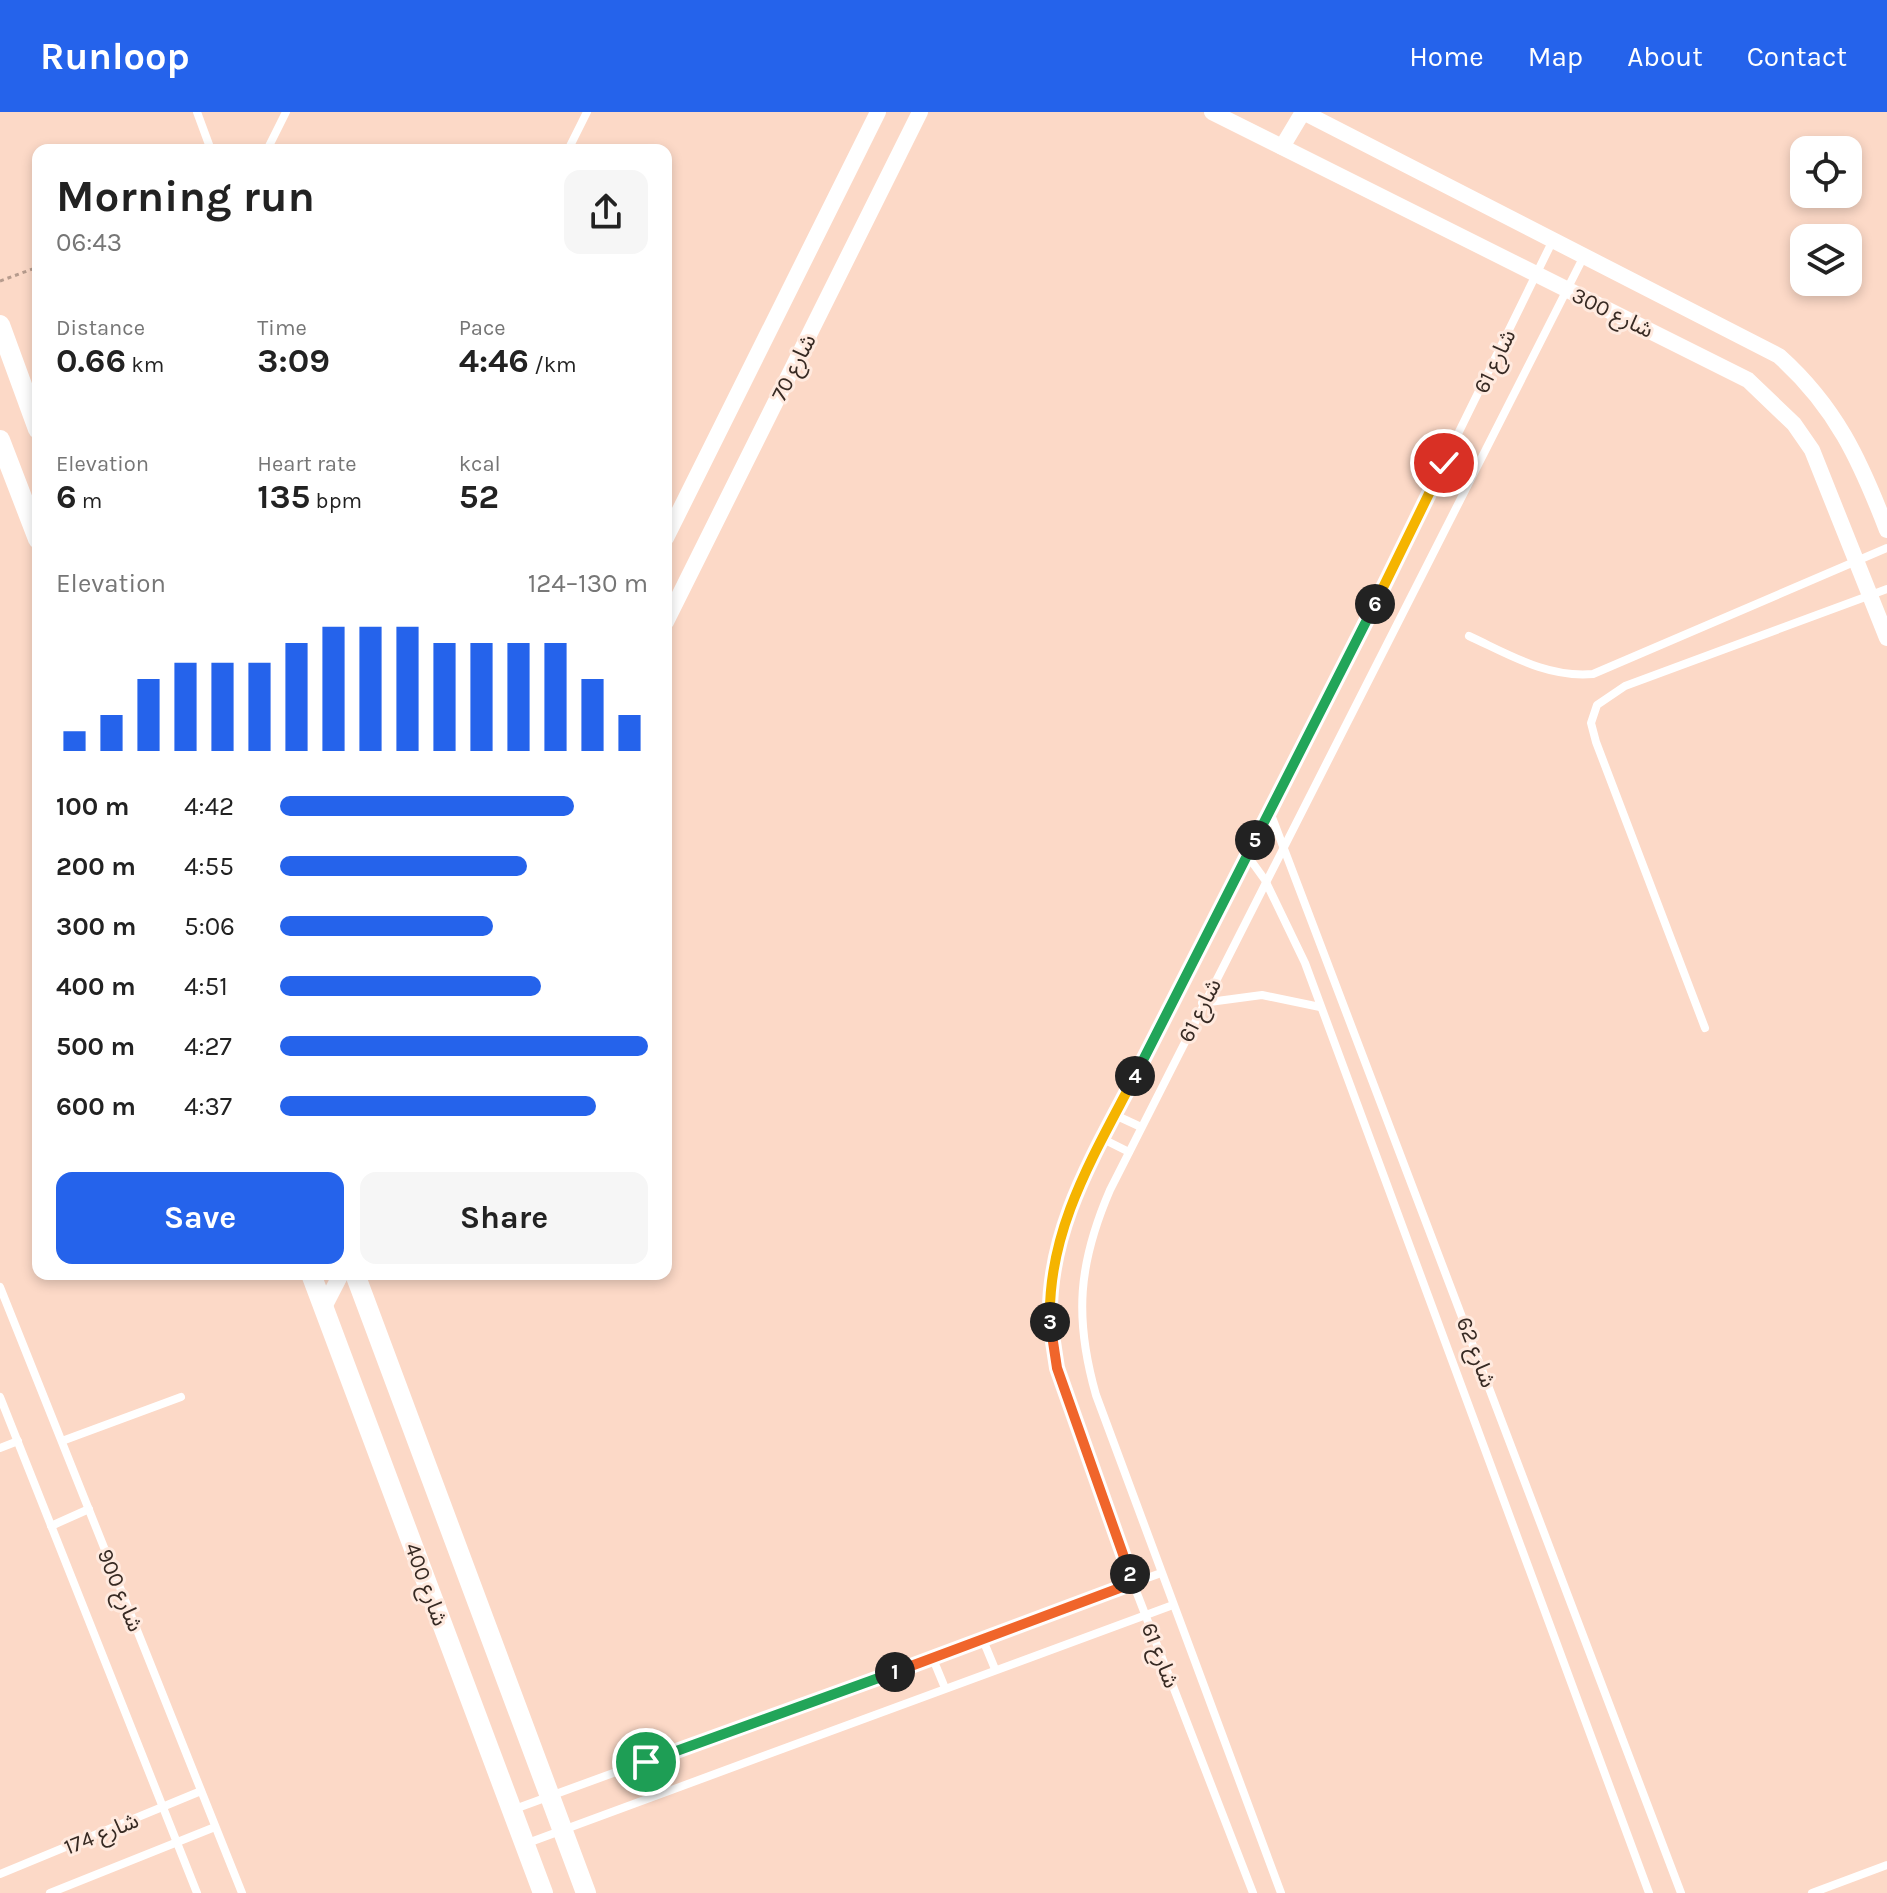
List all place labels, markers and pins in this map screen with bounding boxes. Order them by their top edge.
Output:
pin [1410,429,1478,497]
pin: 6 [1355,584,1395,624]
pin: 5 [1235,820,1275,860]
pin: 4 [1115,1056,1155,1096]
pin: 3 [1030,1302,1070,1342]
pin: 2 [1110,1554,1150,1594]
pin: 1 [875,1652,915,1692]
pin [612,1728,680,1796]

